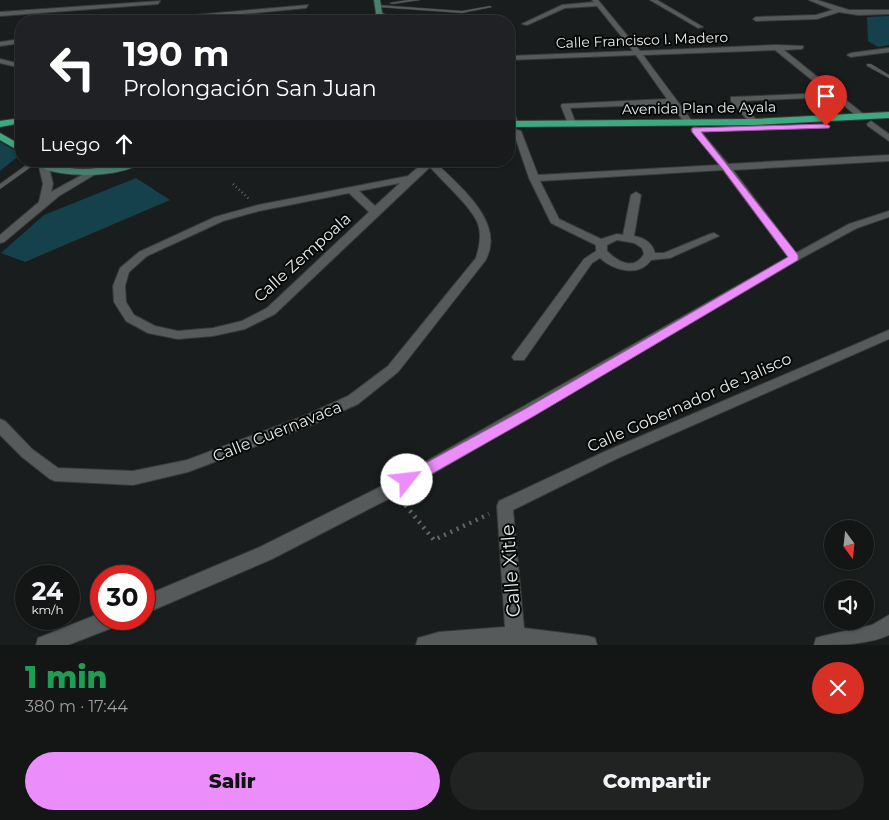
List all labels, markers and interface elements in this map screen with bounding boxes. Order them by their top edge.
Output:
street label: Calle Francisco I. Madero [556,28,729,52]
text: 190 m [123,32,229,75]
icon: left [40,35,105,100]
text: Prolongación San Juan [123,75,377,102]
pin [805,75,847,126]
icon: arrive [812,82,840,110]
street label: Avenida Plan de Ayala [622,98,776,118]
icon: ahead [110,130,138,158]
text: Luego [40,133,100,156]
street label: Calle Zempoala [250,209,355,306]
street label: Calle Gobernador de Jalisco [584,349,794,456]
street label: Calle Cuernavaca [210,397,344,466]
position arrow [380,453,432,505]
north arrow [824,520,874,570]
map controls [824,520,874,630]
street label: Calle Xitle [496,524,525,618]
speed limit sign: 30 [90,565,155,630]
text: 24 [32,576,63,606]
button: sound [824,580,874,630]
text: km/h [31,602,64,617]
text: 1 min [25,659,108,696]
button: close [812,662,864,714]
text: 380 m · 17:44 [25,697,128,716]
button: Salir [25,752,440,810]
button: Compartir [450,752,864,810]

